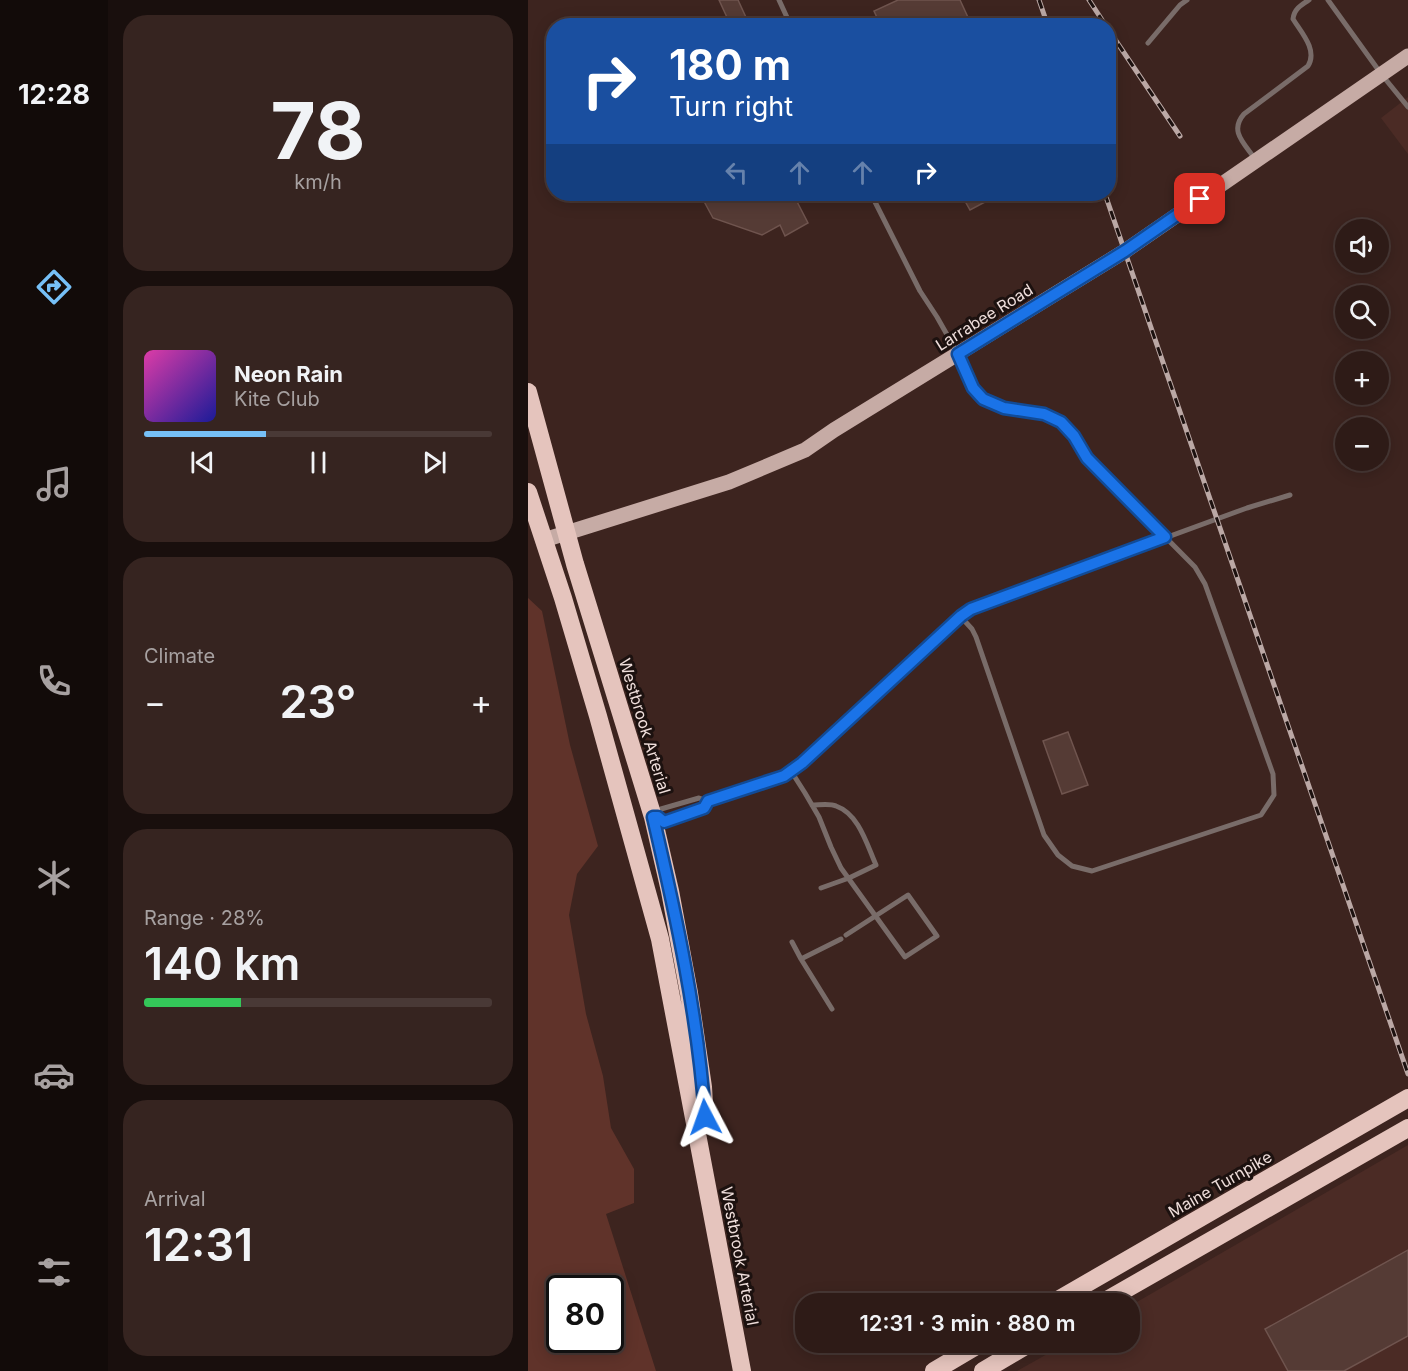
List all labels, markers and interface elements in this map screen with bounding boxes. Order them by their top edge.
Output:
text: 180 m [669,39,791,90]
icon: right [570,42,648,120]
text: 12:28 [18,78,90,111]
text: 78 [270,83,366,178]
text: Turn right [669,90,793,123]
icon: left [720,156,753,189]
icon: ahead [783,156,816,189]
icon: ahead [846,156,879,189]
icon: right [909,156,942,189]
text: km/h [294,170,342,194]
pin [1174,173,1225,224]
icon: arrive [1183,182,1216,215]
map controls [1335,219,1389,471]
button: sound [1335,219,1389,273]
icon: directions [33,266,75,308]
street label: Larrabee Road [932,279,1036,355]
button: search [1335,285,1389,339]
button: + [1335,351,1389,405]
text: Neon Rain [234,361,343,387]
text: Kite Club [234,387,320,411]
button: − [1335,417,1389,471]
icon: previous [186,446,219,479]
icon: pause [302,446,335,479]
icon: next [418,446,451,479]
icon: music [33,463,75,505]
text: Climate [144,644,215,668]
street label: Westbrook Arterial [615,656,675,796]
icon: phone [33,660,75,702]
text: 23° [280,674,356,729]
text: − [144,682,166,722]
text: + [470,682,492,722]
icon: climate [33,857,75,899]
text: Range · 28% [144,906,265,930]
text: 140 km [144,936,300,991]
icon: car [33,1054,75,1096]
position arrow [673,1085,737,1149]
street label: Maine Turnpike [1165,1146,1275,1222]
street label: Westbrook Arterial [717,1185,763,1327]
text: Arrival [144,1187,206,1211]
text: 12:31 [144,1217,253,1272]
icon: filters [33,1251,75,1293]
speed limit sign: 80 [546,1275,624,1353]
text: 12:31 · 3 min · 880 m [859,1310,1076,1336]

